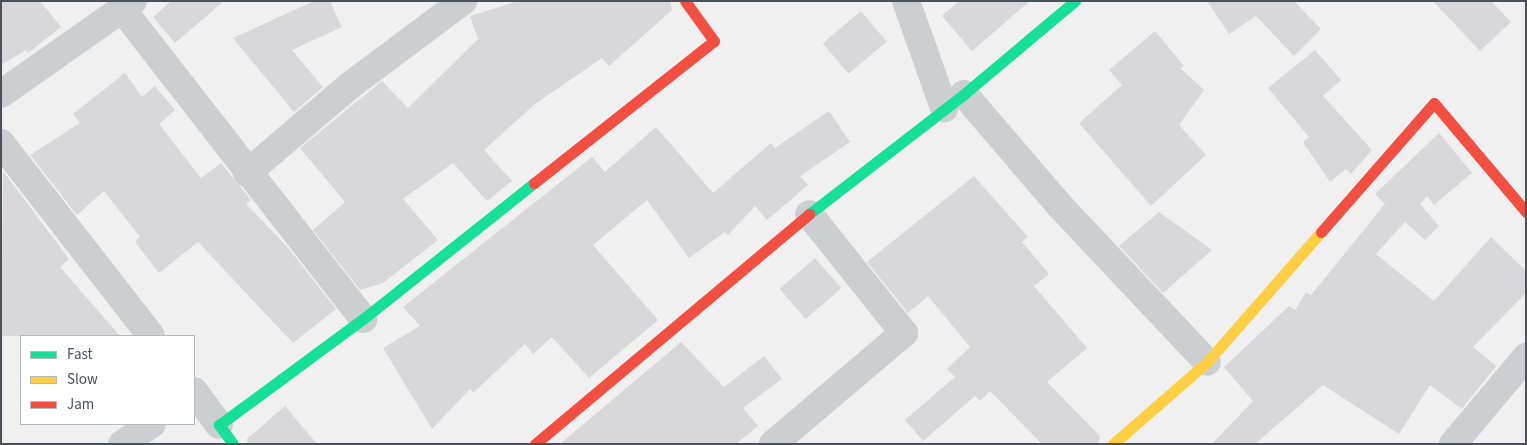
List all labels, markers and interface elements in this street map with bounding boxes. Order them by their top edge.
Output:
legend [20,335,195,425]
text: Fast [67,344,93,365]
text: Slow [67,369,98,390]
text: Jam [67,394,94,415]

